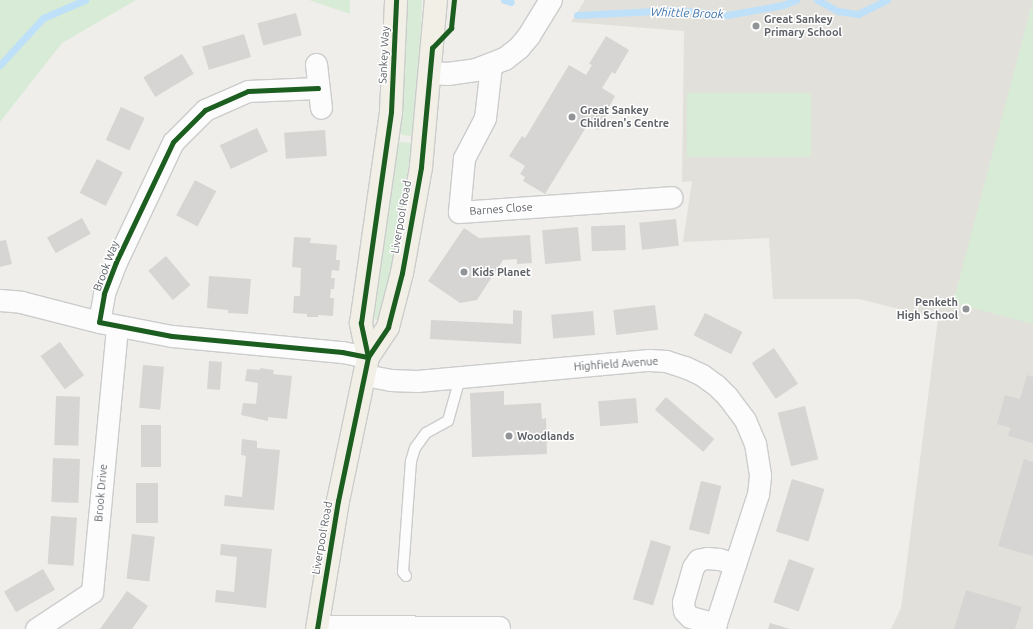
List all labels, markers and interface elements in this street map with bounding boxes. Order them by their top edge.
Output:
water label: Whittle Brook [650,5,724,21]
place label: Great Sankey Primary School [764,13,842,39]
marker: Great Sankey Primary School [751,21,761,31]
street label: Sankey Way [376,26,392,84]
place label: Great Sankey Children's Centre [580,104,669,130]
marker: Great Sankey Children's Centre [567,112,577,122]
street label: Liverpool Road [388,179,414,255]
street label: Barnes Close [469,200,533,218]
street label: Brook Way [90,239,122,293]
place label: Kids Planet [472,265,531,279]
marker: Kids Planet [459,267,469,277]
place label: Penketh High School [897,296,958,322]
marker: Penketh High School [961,304,971,314]
street label: Highfield Avenue [573,354,659,374]
place label: Woodlands [517,429,575,443]
marker: Woodlands [504,431,514,441]
street label: Brook Drive [92,463,110,523]
street label: Liverpool Road [309,500,335,576]

